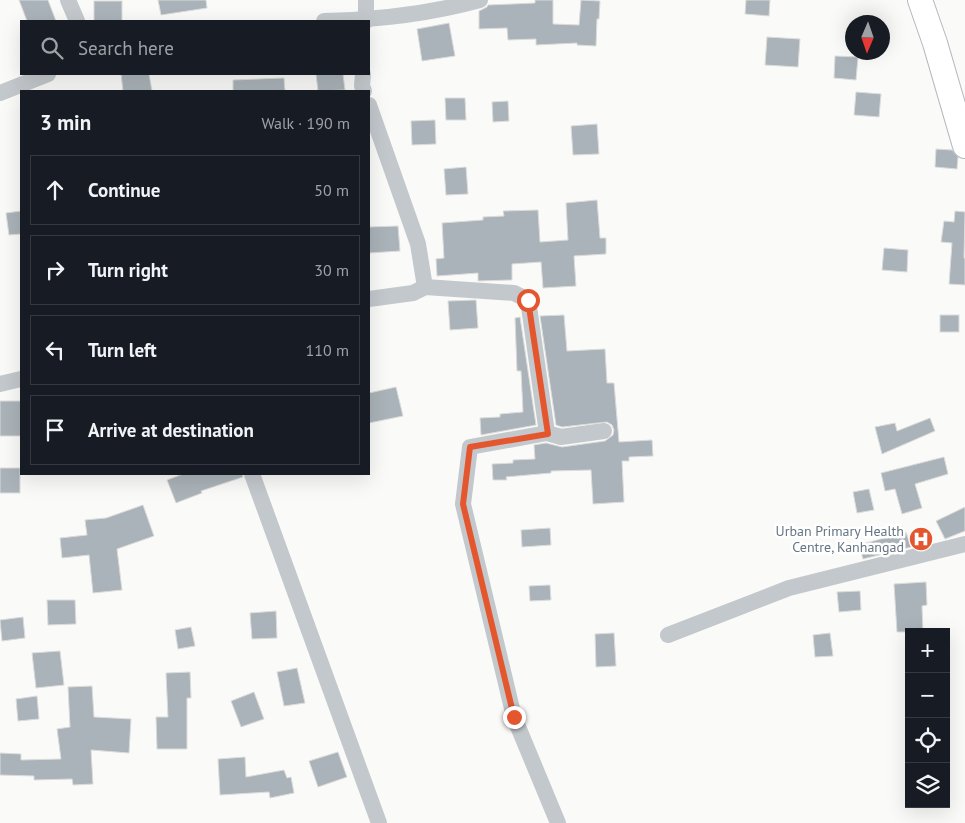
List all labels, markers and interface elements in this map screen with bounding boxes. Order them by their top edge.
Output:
north arrow [845,15,890,60]
search box [20,20,370,75]
icon: search [38,34,66,62]
text: Search here [78,36,174,60]
text: 3 min [40,109,91,136]
text: Walk · 190 m [261,113,350,133]
icon: ahead [41,176,69,204]
text: Continue [88,178,160,202]
text: 50 m [314,180,349,200]
icon: right [41,256,69,284]
text: Turn right [88,258,168,282]
text: 30 m [314,260,349,280]
route start [517,289,540,312]
icon: left [41,336,69,364]
text: Turn left [88,338,157,362]
text: 110 m [306,340,349,360]
icon: arrive [41,416,69,444]
text: Arrive at destination [88,418,254,442]
place label: Urban Primary Health Centre, Kanhangad [776,522,904,556]
hospital icon: Urban Primary Health Centre, Kanhangad [908,526,934,552]
map controls [905,628,950,808]
button: + [905,628,950,673]
button: − [905,673,950,718]
route end [503,706,526,729]
button: locate [905,718,950,763]
button: layers [905,763,950,808]

